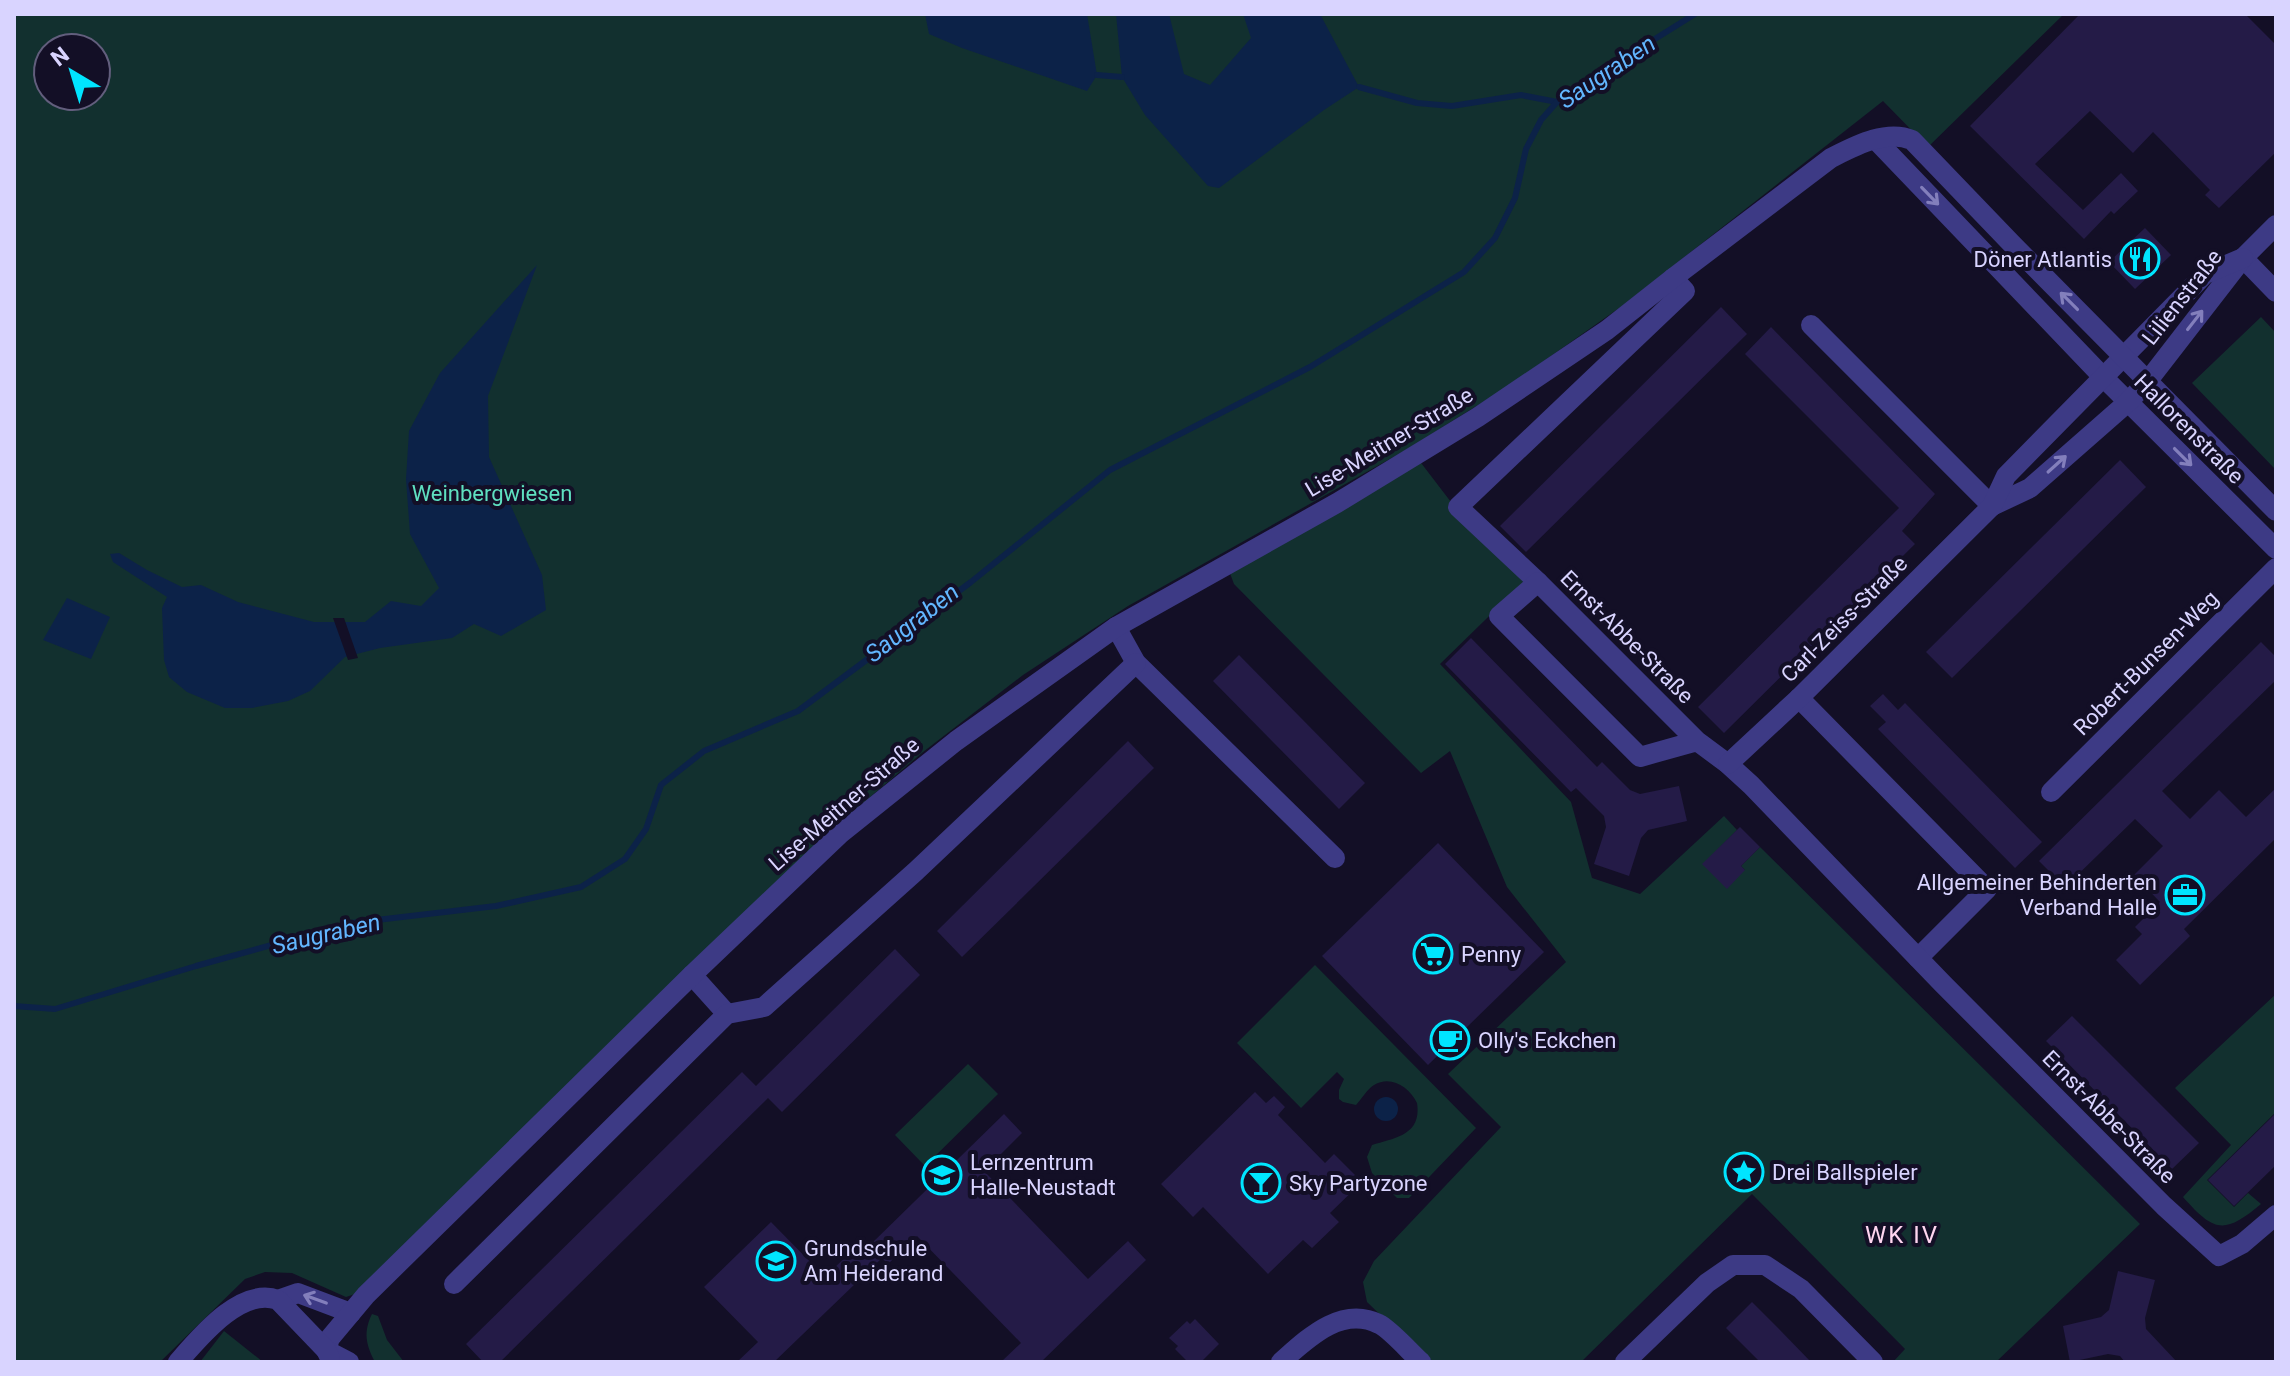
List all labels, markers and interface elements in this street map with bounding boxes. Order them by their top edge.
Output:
water label: Saugraben [1553,29,1661,115]
north arrow [32,32,112,112]
text: N [46,42,74,71]
one-way arrow [1920,186,1939,205]
restaurant icon: Döner Atlantis [2119,238,2161,280]
street label: Lilienstraße [2137,244,2227,350]
place label: Döner Atlantis [1974,247,2112,272]
one-way arrow [2060,292,2079,311]
one-way arrow [2186,310,2203,331]
street label: Hallorenstraße [2129,369,2249,489]
street label: Lise-Meitner-Straße [1301,382,1477,502]
one-way arrow [2173,447,2192,466]
one-way arrow [2046,456,2066,474]
park label: Weinbergwiesen [412,481,572,506]
street label: Carl-Zeiss-Straße [1776,551,1912,687]
street label: Ernst-Abbe-Straße [1555,565,1699,709]
water label: Saugraben [860,578,964,668]
street label: Robert-Bunsen-Weg [2069,586,2223,740]
street label: Lise-Meitner-Straße [764,732,924,876]
place label: Allgemeiner Behinderten Verband Halle [1917,870,2157,920]
office icon: Allgemeiner Behinderten Verband Halle [2164,874,2206,916]
water label: Saugraben [269,908,383,960]
supermarket icon: Penny [1412,933,1454,975]
place label: Penny [1461,942,1522,967]
cafe icon: Olly's Eckchen [1429,1019,1471,1061]
place label: Olly's Eckchen [1478,1028,1616,1053]
street label: Ernst-Abbe-Straße [2037,1045,2181,1189]
place label: Lernzentrum Halle-Neustadt [970,1150,1116,1200]
place icon: Drei Ballspieler [1723,1151,1765,1193]
school or university icon: Lernzentrum Halle-Neustadt [921,1154,963,1196]
place label: Drei Ballspieler [1772,1160,1918,1185]
bar icon: Sky Partyzone [1240,1162,1282,1204]
place label: Sky Partyzone [1289,1171,1428,1196]
district label: WK IV [1865,1221,1939,1249]
place label: Grundschule Am Heiderand [804,1236,943,1286]
school or university icon: Grundschule Am Heiderand [755,1240,797,1282]
one-way arrow [303,1291,327,1305]

